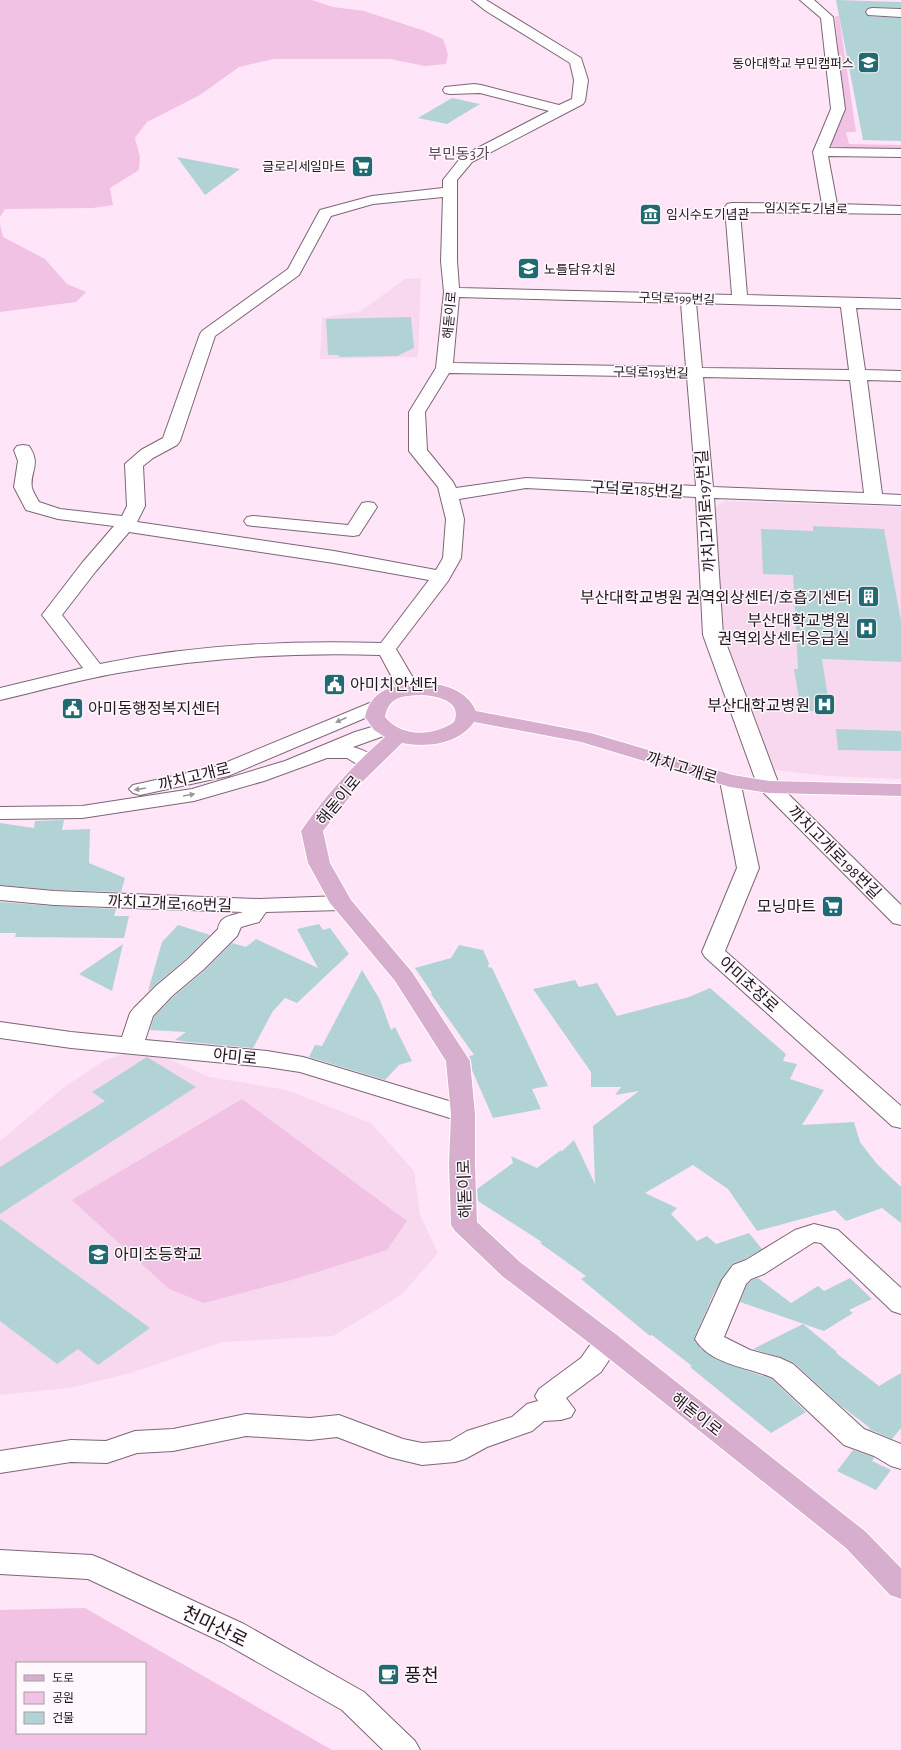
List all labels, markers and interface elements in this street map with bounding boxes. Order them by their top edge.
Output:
school or university icon: 동아대학교 부민캠퍼스 [856,50,882,76]
place label: 동아대학교 부민캠퍼스 [732,56,854,71]
district label: 부민동3가 [428,146,490,162]
supermarket icon: 글로리세일마트 [349,153,375,179]
place label: 글로리세일마트 [262,160,346,174]
museum icon: 임시수도기념관 [638,201,664,227]
street label: 임시수도기념로 [764,201,848,217]
place label: 임시수도기념관 [666,208,750,222]
school or university icon: 노틀담유치원 [515,256,541,282]
place label: 노틀담유치원 [544,263,616,277]
street label: 해돋이로 [441,291,459,340]
street label: 구덕로199번길 [638,291,715,307]
street label: 구덕로193번길 [613,365,689,381]
street label: 까치고개로197번길 [694,449,718,573]
street label: 구덕로185번길 [590,480,684,500]
building icon: 부산대학교병원 권역외상센터/호흡기센터 [855,584,881,610]
place label: 부산대학교병원 권역외상센터/호흡기센터 [580,589,852,606]
place label: 부산대학교병원 권역외상센터응급실 [718,612,850,647]
hospital icon: 부산대학교병원 권역외상센터응급실 [853,616,879,642]
public building icon: 아미치안센터 [321,671,347,697]
place label: 아미치안센터 [350,677,438,693]
hospital icon: 부산대학교병원 [812,692,838,718]
public building icon: 아미동행정복지센터 [59,695,85,721]
place label: 부산대학교병원 [707,697,810,714]
place label: 아미동행정복지센터 [88,701,220,717]
one-way arrow [336,717,347,723]
street label: 까치고개로 [644,750,720,786]
street label: 까치고개로 [157,760,232,794]
street label: 해돋이로 [314,773,364,828]
one-way arrow [134,786,146,792]
one-way arrow [183,792,196,798]
street label: 까치고개로198번길 [785,803,884,902]
supermarket icon: 모닝마트 [819,893,845,919]
street label: 까치고개로160번길 [107,894,232,914]
place label: 모닝마트 [757,899,816,915]
street label: 아미초장로 [716,954,781,1015]
street label: 아미로 [212,1047,258,1067]
street label: 해돋이로 [456,1159,474,1219]
school or university icon: 아미초등학교 [86,1241,112,1267]
place label: 아미초등학교 [114,1246,202,1263]
street label: 해돋이로 [668,1390,725,1439]
street label: 천마산로 [179,1603,250,1651]
legend [16,1662,146,1734]
cafe icon: 풍천 [376,1662,402,1688]
place label: 풍천 [404,1666,439,1686]
text: 도로 [52,1672,74,1684]
text: 공원 [52,1692,74,1704]
text: 건물 [52,1712,74,1724]

